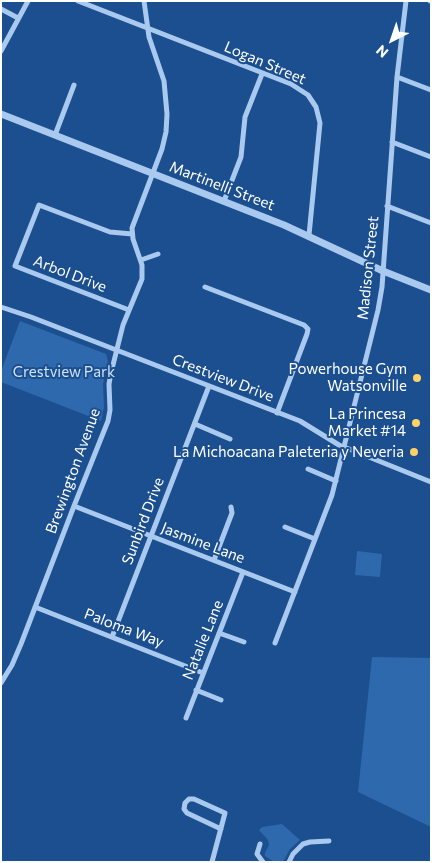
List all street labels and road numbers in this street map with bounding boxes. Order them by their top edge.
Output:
street label: Logan Street [221,38,309,88]
street label: Martinelli Street [167,158,277,214]
street label: Madison Street [354,215,382,321]
street label: Arbol Drive [31,252,109,296]
street label: Crestview Drive [170,350,276,406]
street label: Brewington Avenue [42,406,104,536]
street label: Sunbird Drive [118,475,168,567]
street label: Jasmine Lane [159,519,247,567]
street label: Natalie Lane [179,597,227,683]
street label: Paloma Way [82,605,166,651]

